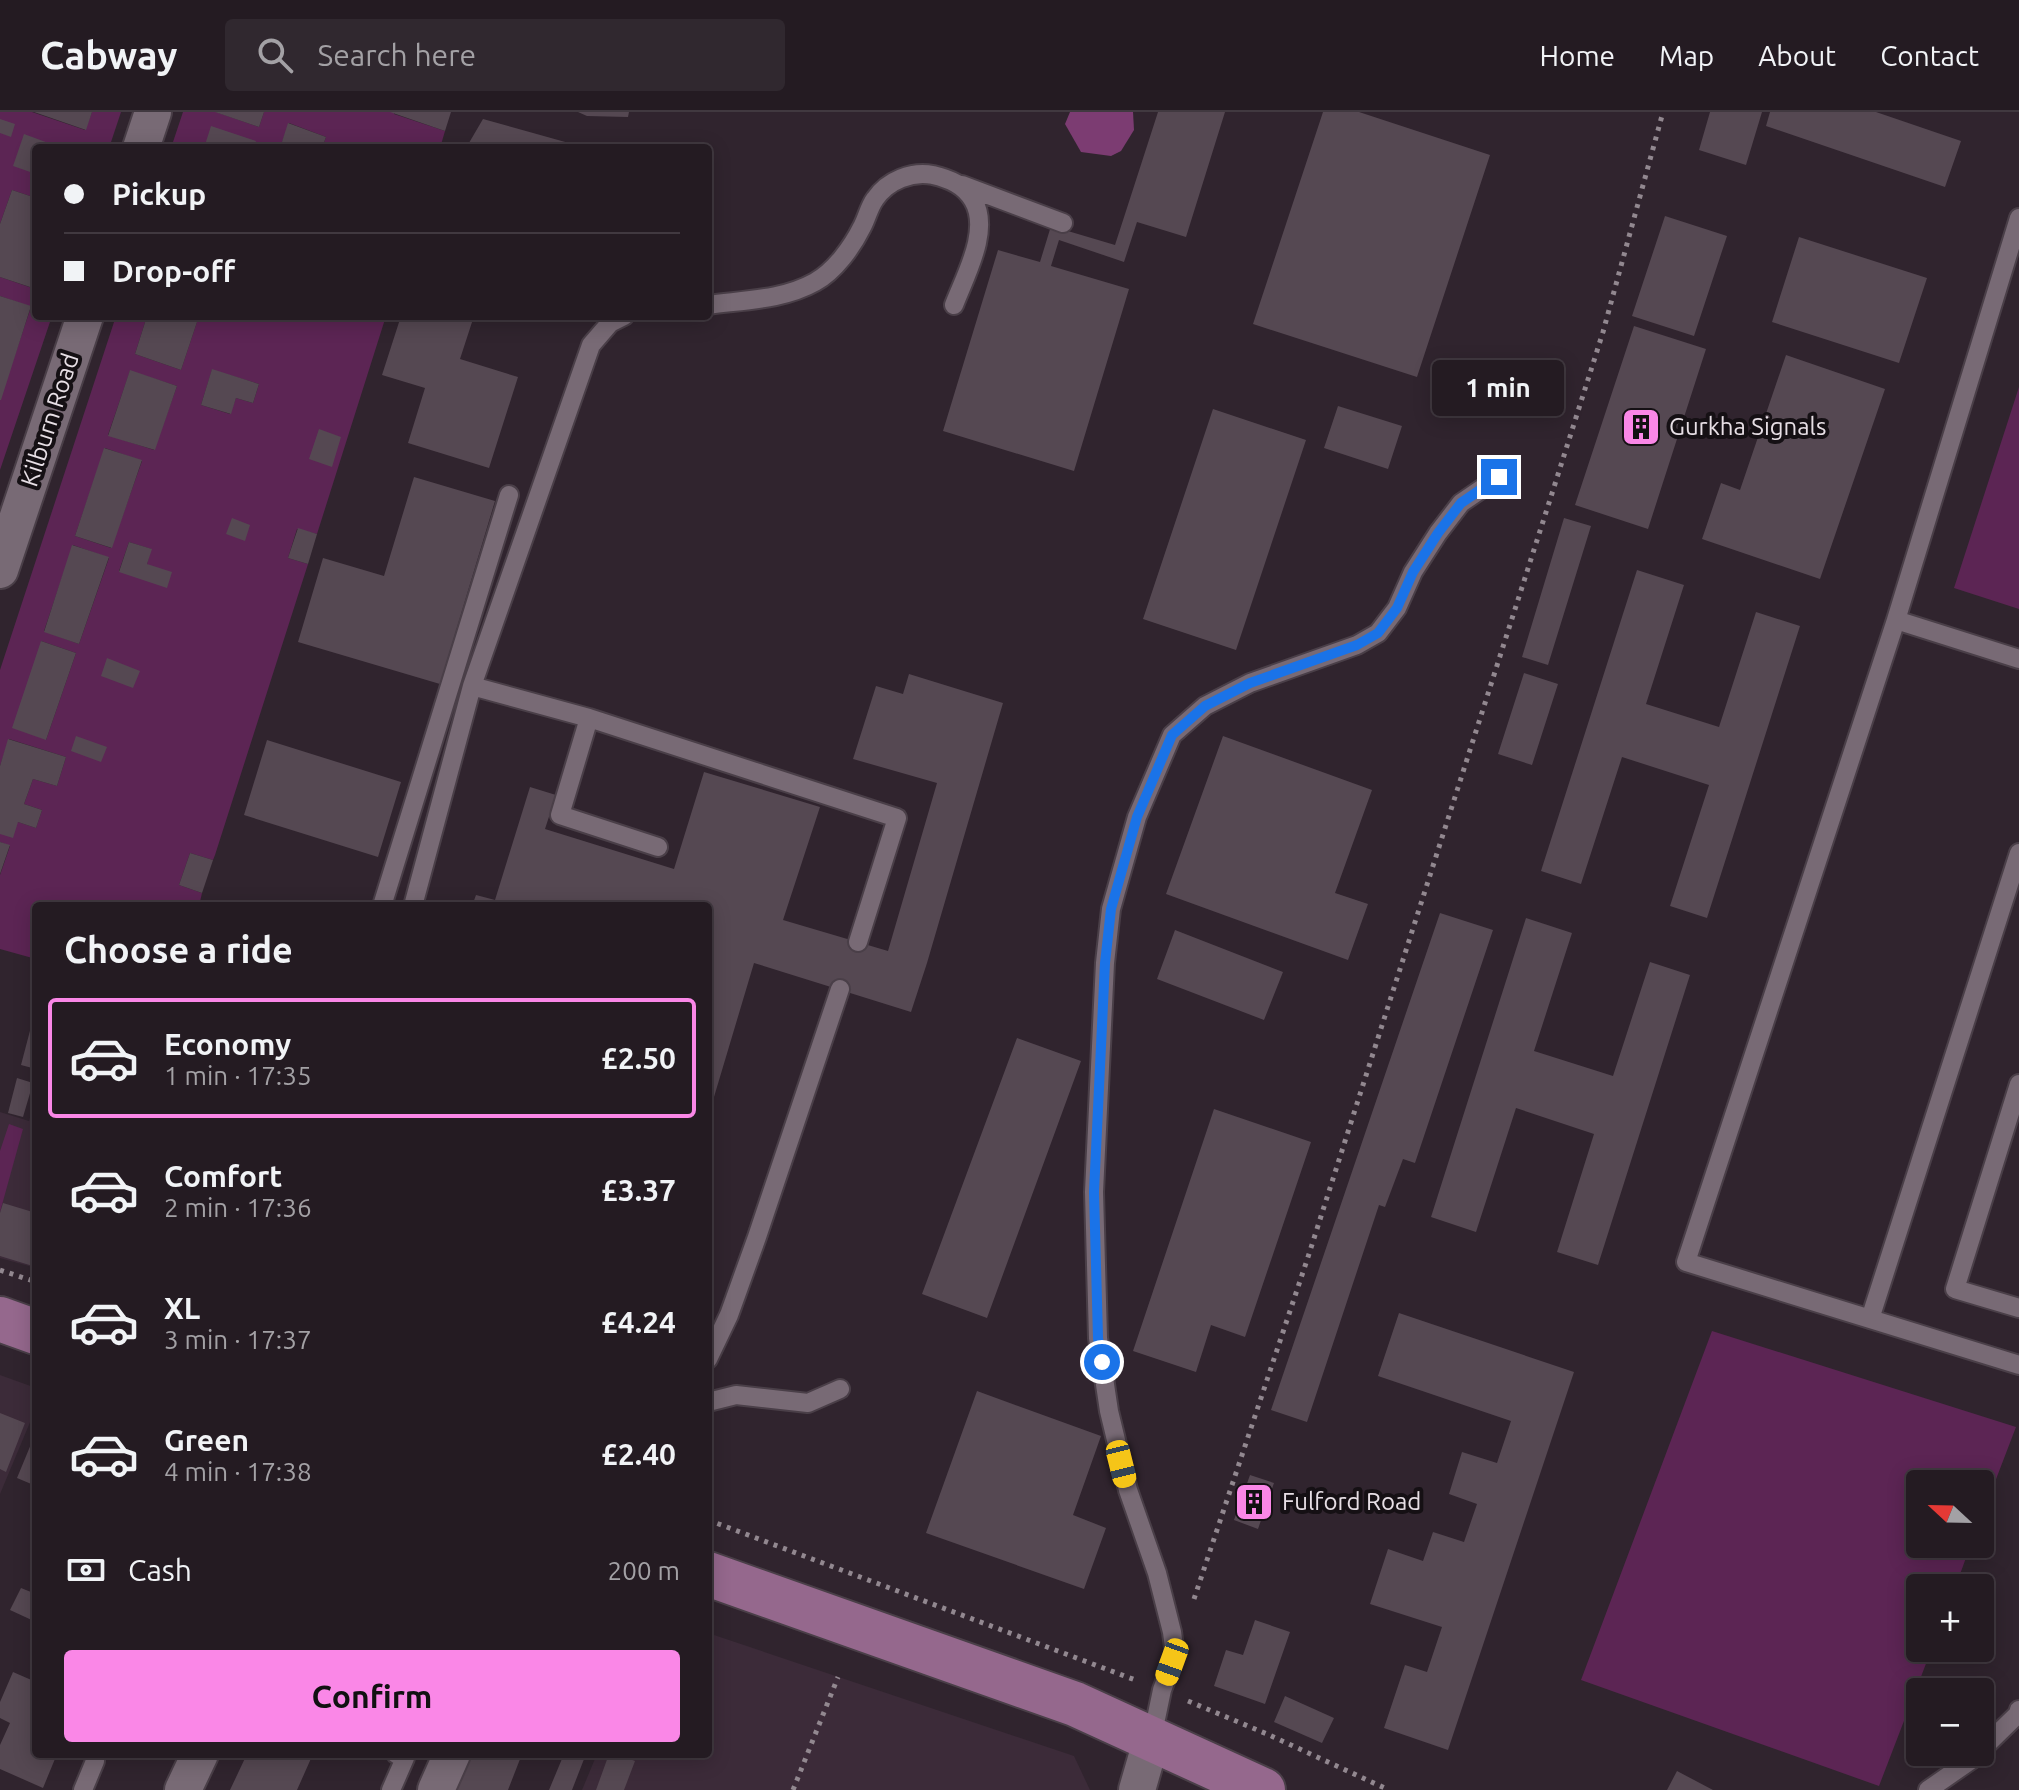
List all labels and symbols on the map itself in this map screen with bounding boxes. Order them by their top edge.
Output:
street label: Kilburn Road [15,350,84,490]
callout: 1 min [1433,361,1565,417]
building icon: Gurkha Signals [1620,406,1662,448]
place label: Gurkha Signals [1669,413,1826,440]
route end [1481,459,1517,495]
route start [1084,1344,1120,1380]
car [1104,1438,1138,1490]
north arrow [1906,1470,1994,1558]
building icon: Fulford Road [1233,1481,1275,1523]
place label: Fulford Road [1282,1488,1421,1515]
car [1153,1635,1191,1689]

